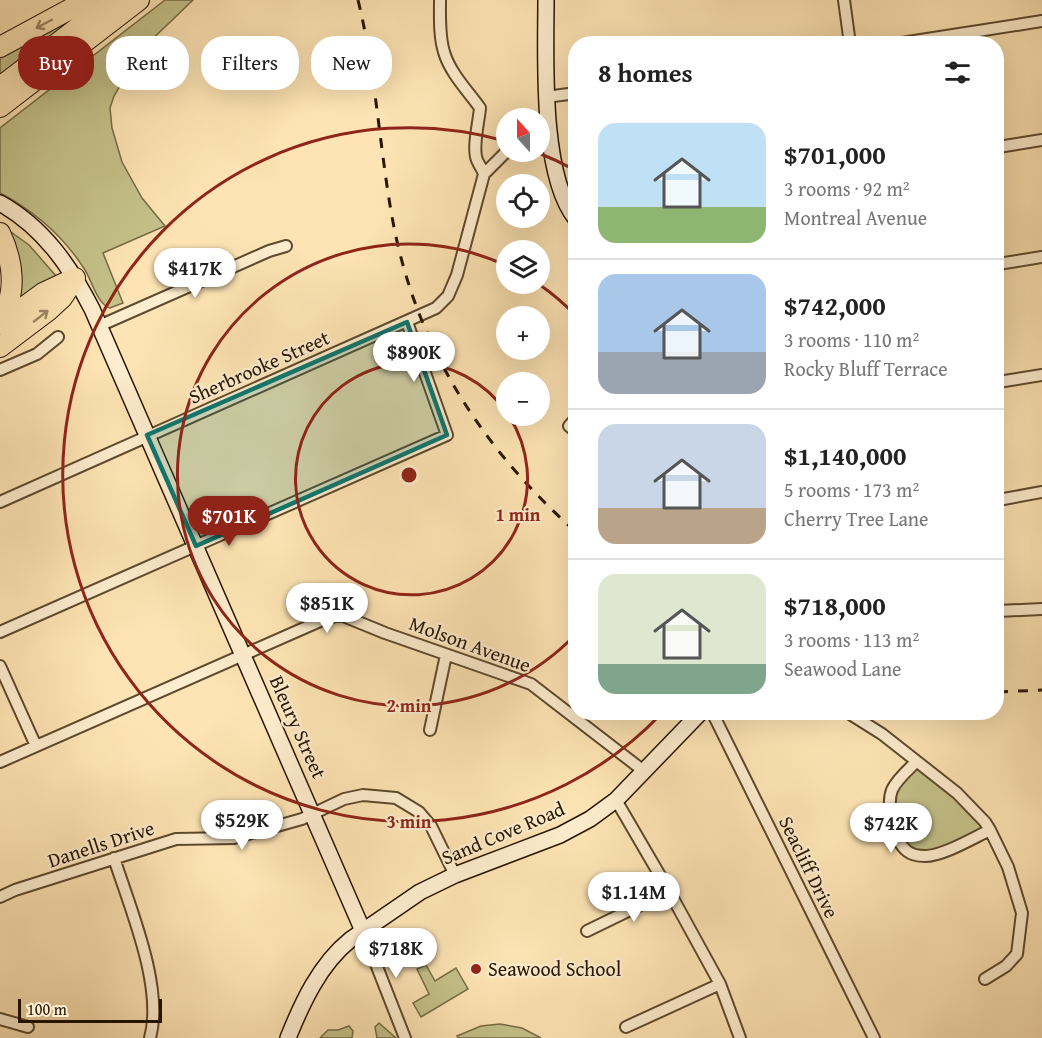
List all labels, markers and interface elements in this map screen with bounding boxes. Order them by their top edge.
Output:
one-way arrow [35,19,53,30]
chip: Buy [18,36,94,90]
chip: Rent [106,36,189,90]
chip: Filters [201,36,299,90]
chip: New [311,36,392,90]
text: 8 homes [598,53,693,92]
icon: filters [941,56,974,89]
north arrow [496,108,550,162]
map controls [496,108,550,426]
text: $701,000 [784,135,886,174]
icon: home [646,147,718,219]
button: locate [496,174,550,228]
text: 3 rooms · 92 m² [784,174,910,203]
text: Montreal Avenue [784,203,927,232]
button: layers [496,240,550,294]
pin: $417K [153,248,237,299]
text: $417K [168,253,222,282]
text: $742,000 [784,286,886,325]
icon: home [646,298,718,370]
button: + [496,306,550,360]
one-way arrow [33,310,49,322]
street label: Sherbrooke Street [184,322,334,411]
text: 3 rooms · 110 m² [784,325,919,354]
pin: $890K [372,332,456,383]
text: $890K [387,337,441,366]
text: Rocky Bluff Terrace [784,354,948,383]
button: − [496,372,550,426]
text: $1,140,000 [784,436,906,475]
icon: home [646,448,718,520]
centre of rings [399,465,419,485]
text: 5 rooms · 173 m² [784,475,919,504]
pin: $701K [187,496,271,547]
text: $701K [202,501,256,530]
text: 1 min [496,501,541,528]
text: Cherry Tree Lane [784,504,928,533]
pin: $851K [285,583,369,634]
text: $718,000 [784,586,886,625]
text: $851K [300,588,354,617]
icon: home [646,598,718,670]
street label: Molson Avenue [405,608,535,679]
text: 3 rooms · 113 m² [784,625,919,654]
text: Seawood Lane [784,654,902,683]
street label: Bleury Street [263,670,334,783]
text: 2 min [387,692,432,719]
street label: Sand Cove Road [437,793,569,872]
pin: $529K [200,800,284,851]
pin: $742K [849,803,933,854]
text: $529K [215,805,269,834]
text: 3 min [387,808,432,835]
text: $742K [864,808,918,837]
street label: Seacliff Drive [772,811,847,923]
street label: Danells Drive [44,813,158,874]
pin: $1.14M [585,872,683,923]
text: $1.14M [602,877,666,906]
pin: $718K [354,928,438,979]
text: $718K [369,933,423,962]
place label: Seawood School [488,954,622,983]
marker: Seawood School [469,962,483,976]
scale bar [18,996,162,1024]
text: 100 m [27,997,67,1021]

